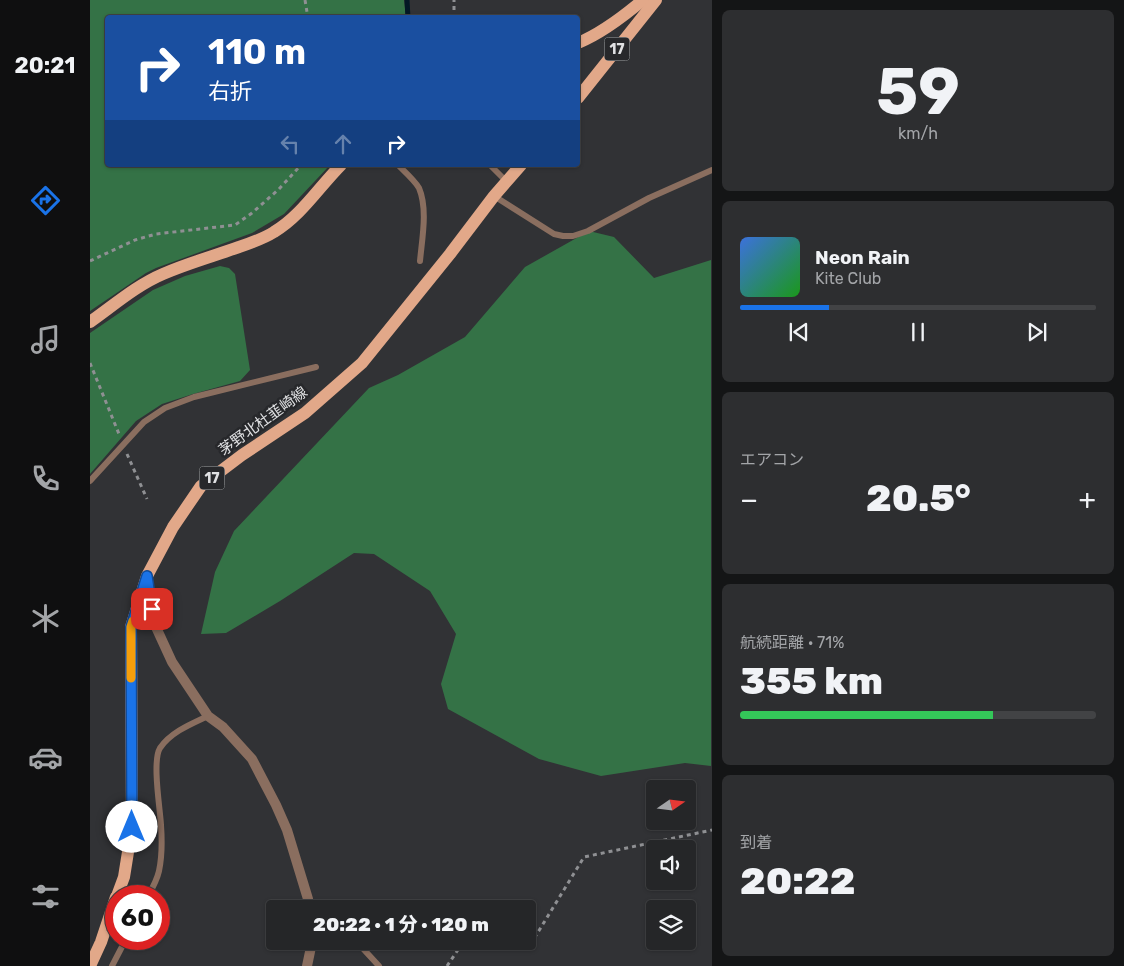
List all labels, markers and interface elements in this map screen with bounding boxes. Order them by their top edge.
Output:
text: 110 m [208,31,306,73]
icon: right [125,35,190,100]
road number: 17 [604,38,630,61]
text: 20:21 [15,52,75,79]
text: 59 [876,53,960,130]
text: 右折 [208,78,252,105]
text: km/h [898,124,938,143]
icon: left [276,130,304,158]
icon: ahead [329,130,357,158]
icon: right [382,130,410,158]
icon: directions [28,183,63,218]
text: Neon Rain [815,246,910,269]
text: Kite Club [815,269,881,288]
icon: previous [785,318,813,346]
icon: pause [904,318,932,346]
icon: next [1023,318,1051,346]
icon: music [28,322,63,357]
street label: 茅野北杜韮崎線 [215,383,311,459]
text: エアコン [740,450,804,469]
icon: phone [28,461,63,496]
road number: 17 [200,466,224,489]
text: 20.5° [866,475,971,521]
text: − [740,483,758,516]
text: + [1079,483,1096,516]
pin [131,588,173,630]
icon: arrive [138,595,166,623]
icon: climate [28,601,63,636]
text: 航続距離 · 71% [740,633,844,652]
text: 355 km [740,658,883,704]
icon: car [28,740,63,775]
north arrow [646,780,696,830]
map controls [646,780,696,950]
position arrow [105,800,157,852]
text: 到着 [740,833,772,852]
button: sound [646,840,696,890]
text: 20:22 [740,858,855,904]
icon: filters [28,879,63,914]
speed limit sign: 60 [105,885,170,950]
button: layers [646,900,696,950]
text: 20:22 · 1 分 · 120 m [313,913,489,936]

